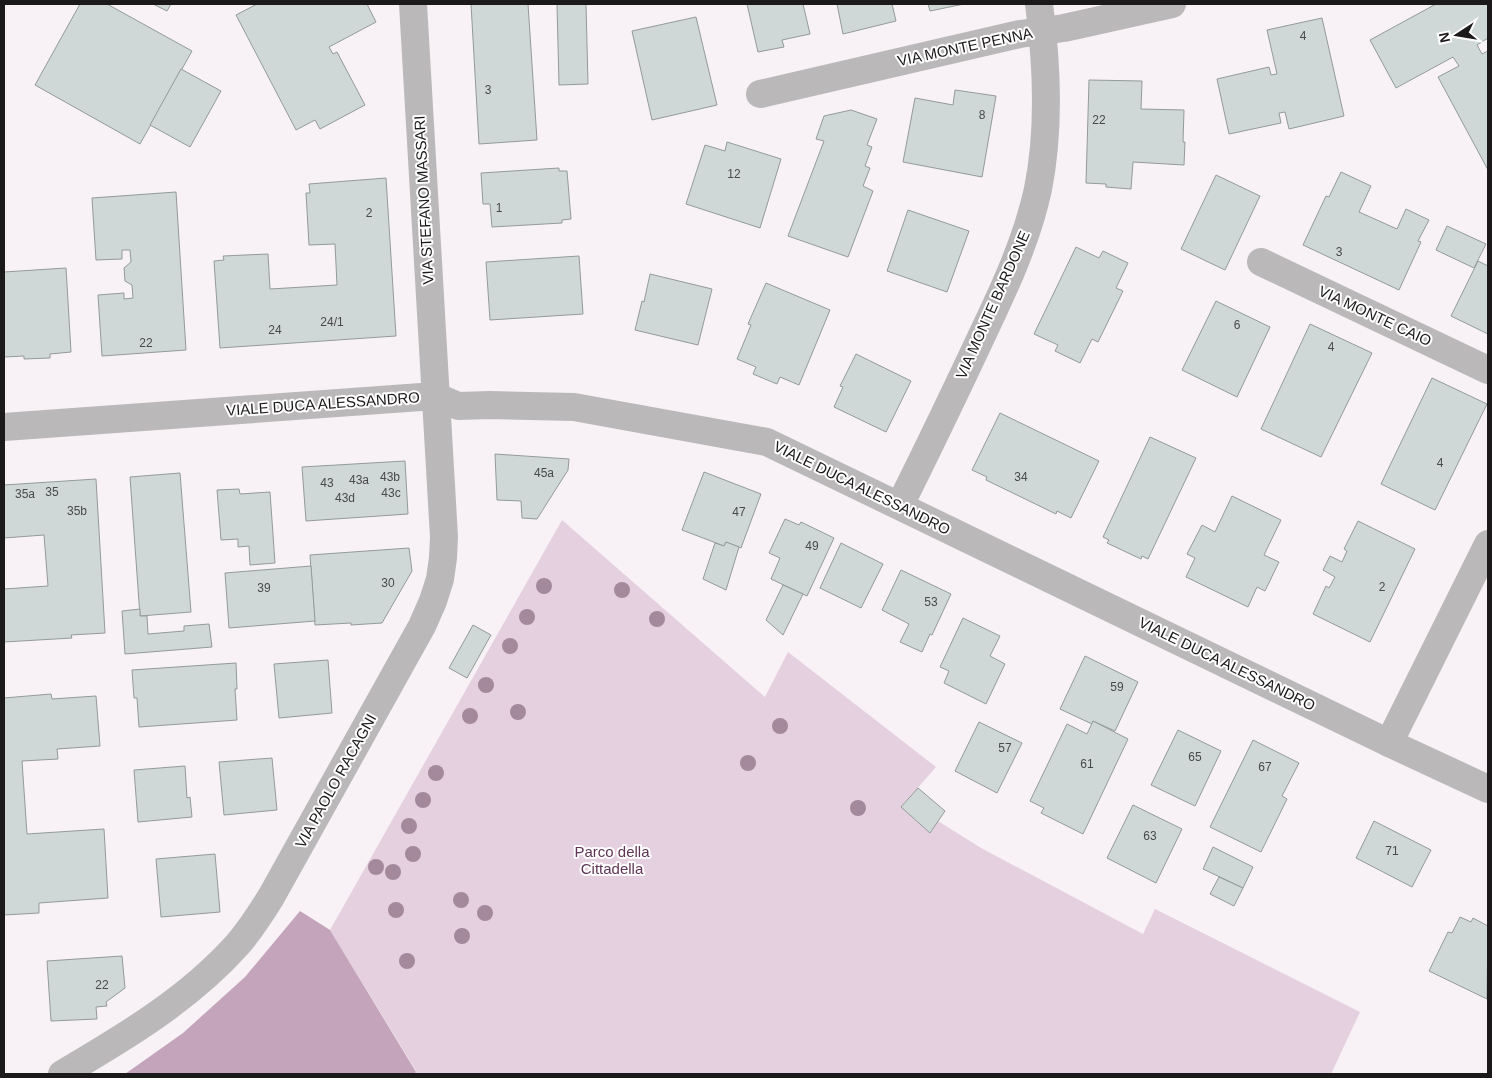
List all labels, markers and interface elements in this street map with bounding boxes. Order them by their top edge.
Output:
north arrow [1432,10,1482,60]
street label: VIA MONTE PENNA [896,24,1034,69]
house number: 4 [1300,29,1307,43]
text: N [1435,31,1453,44]
house number: 3 [485,83,492,97]
house number: 8 [979,108,986,122]
house number: 22 [1092,113,1106,127]
street label: VIA STEFANO MASSARI [411,115,436,285]
house number: 12 [727,167,741,181]
house number: 1 [496,201,503,215]
house number: 2 [366,206,373,220]
street label: VIA MONTE BARDONE [952,228,1033,381]
house number: 3 [1336,245,1343,259]
street label: VIA MONTE CAIO [1316,282,1434,349]
house number: 24/1 [320,315,344,329]
house number: 6 [1234,318,1241,332]
house number: 24 [268,323,282,337]
house number: 22 [139,336,153,350]
house number: 4 [1328,340,1335,354]
street label: VIALE DUCA ALESSANDRO [225,388,420,419]
street label: VIALE DUCA ALESSANDRO [771,437,953,538]
house number: 4 [1437,456,1444,470]
house number: 45a [534,466,554,480]
house number: 43b [380,470,400,484]
house number: 34 [1014,470,1028,484]
house number: 43a [349,473,369,487]
house number: 43 [320,476,334,490]
house number: 35 [45,485,59,499]
house number: 43c [381,486,401,500]
house number: 35a [15,487,35,501]
house number: 43d [335,491,355,505]
house number: 35b [67,504,87,518]
house number: 47 [732,505,746,519]
house number: 49 [805,539,819,553]
house number: 30 [381,576,395,590]
house number: 2 [1379,580,1386,594]
house number: 39 [257,581,271,595]
house number: 53 [924,595,938,609]
street label: VIALE DUCA ALESSANDRO [1136,613,1318,714]
house number: 59 [1110,680,1124,694]
street label: VIA PAOLO RACAGNI [292,711,380,851]
house number: 57 [998,741,1012,755]
house number: 65 [1188,750,1202,764]
house number: 61 [1080,757,1094,771]
house number: 67 [1258,760,1272,774]
house number: 63 [1143,829,1157,843]
park label: Parco della Cittadella [574,843,650,877]
house number: 71 [1385,844,1399,858]
house number: 22 [95,978,109,992]

